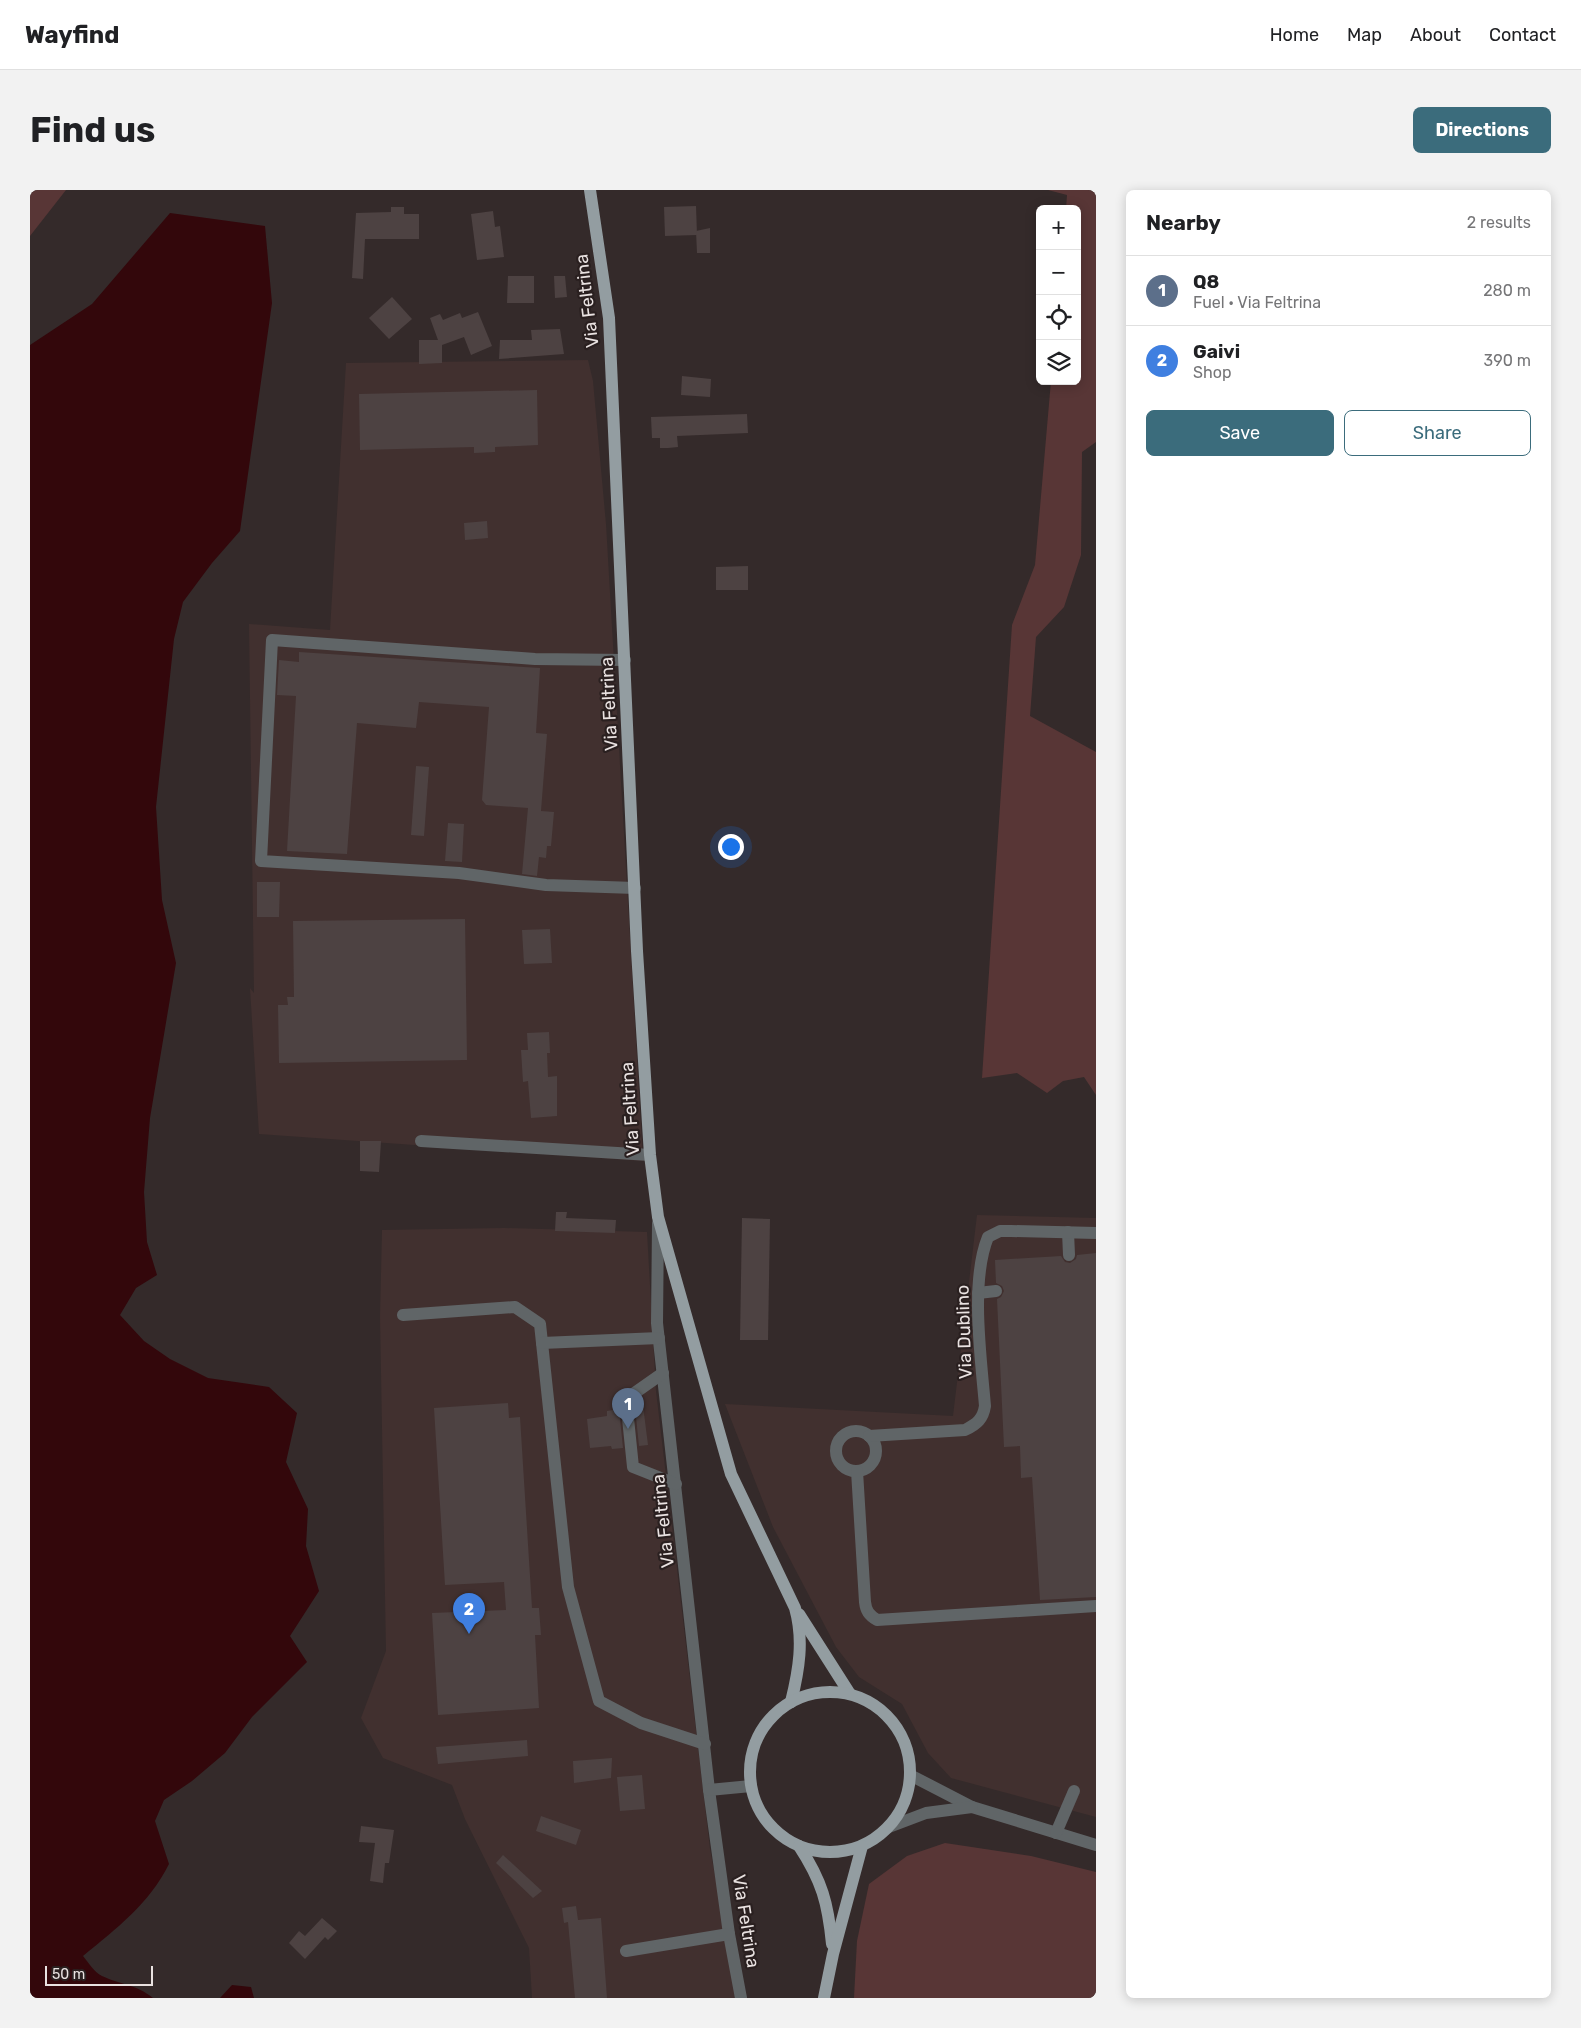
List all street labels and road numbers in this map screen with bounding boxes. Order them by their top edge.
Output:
street label: Via Feltrina [570,253,604,349]
street label: Via Feltrina [596,656,622,752]
street label: Via Feltrina [616,1061,644,1157]
street label: Via Dublino [951,1284,977,1380]
street label: Via Feltrina [647,1473,679,1569]
street label: Via Feltrina [728,1873,764,1969]

